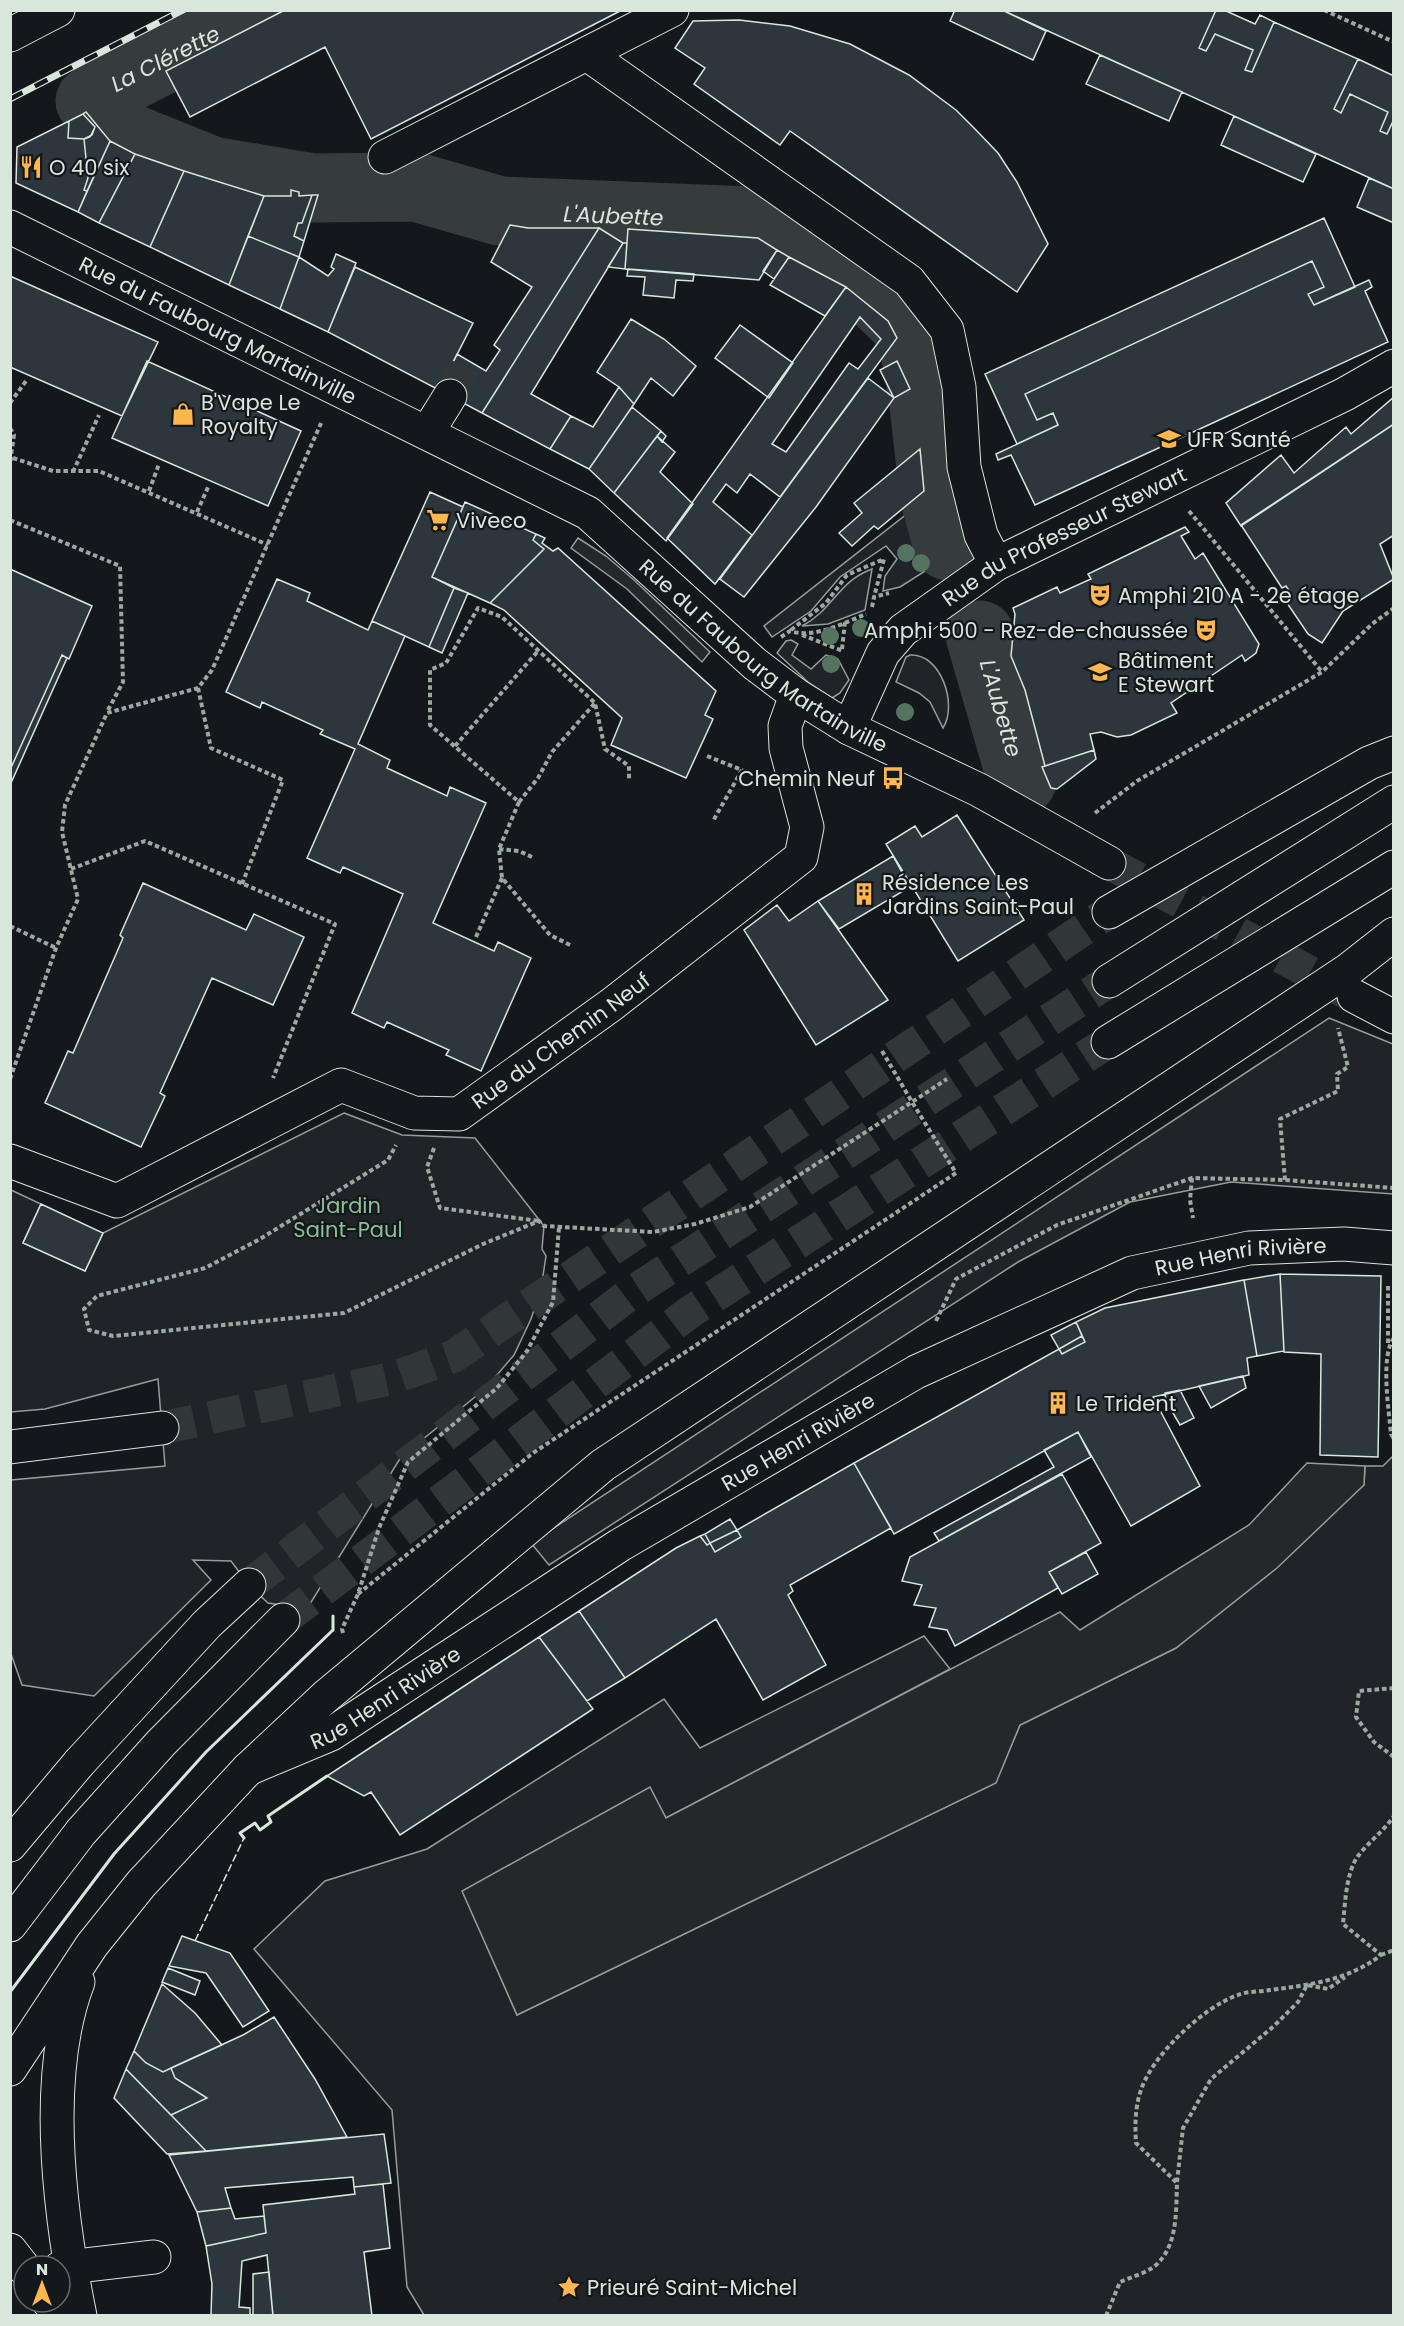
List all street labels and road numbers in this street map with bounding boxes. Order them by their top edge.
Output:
street label: Rue du Faubourg Martainville [74,249,362,411]
street label: Rue du Professeur Stewart [936,459,1191,613]
street label: Rue du Faubourg Martainville [633,552,892,759]
street label: Rue du Chemin Neuf [465,965,656,1115]
street label: Rue Henri Rivière [1152,1230,1327,1282]
street label: Rue Henri Rivière [716,1385,880,1497]
street label: Rue Henri Rivière [306,1639,466,1756]

